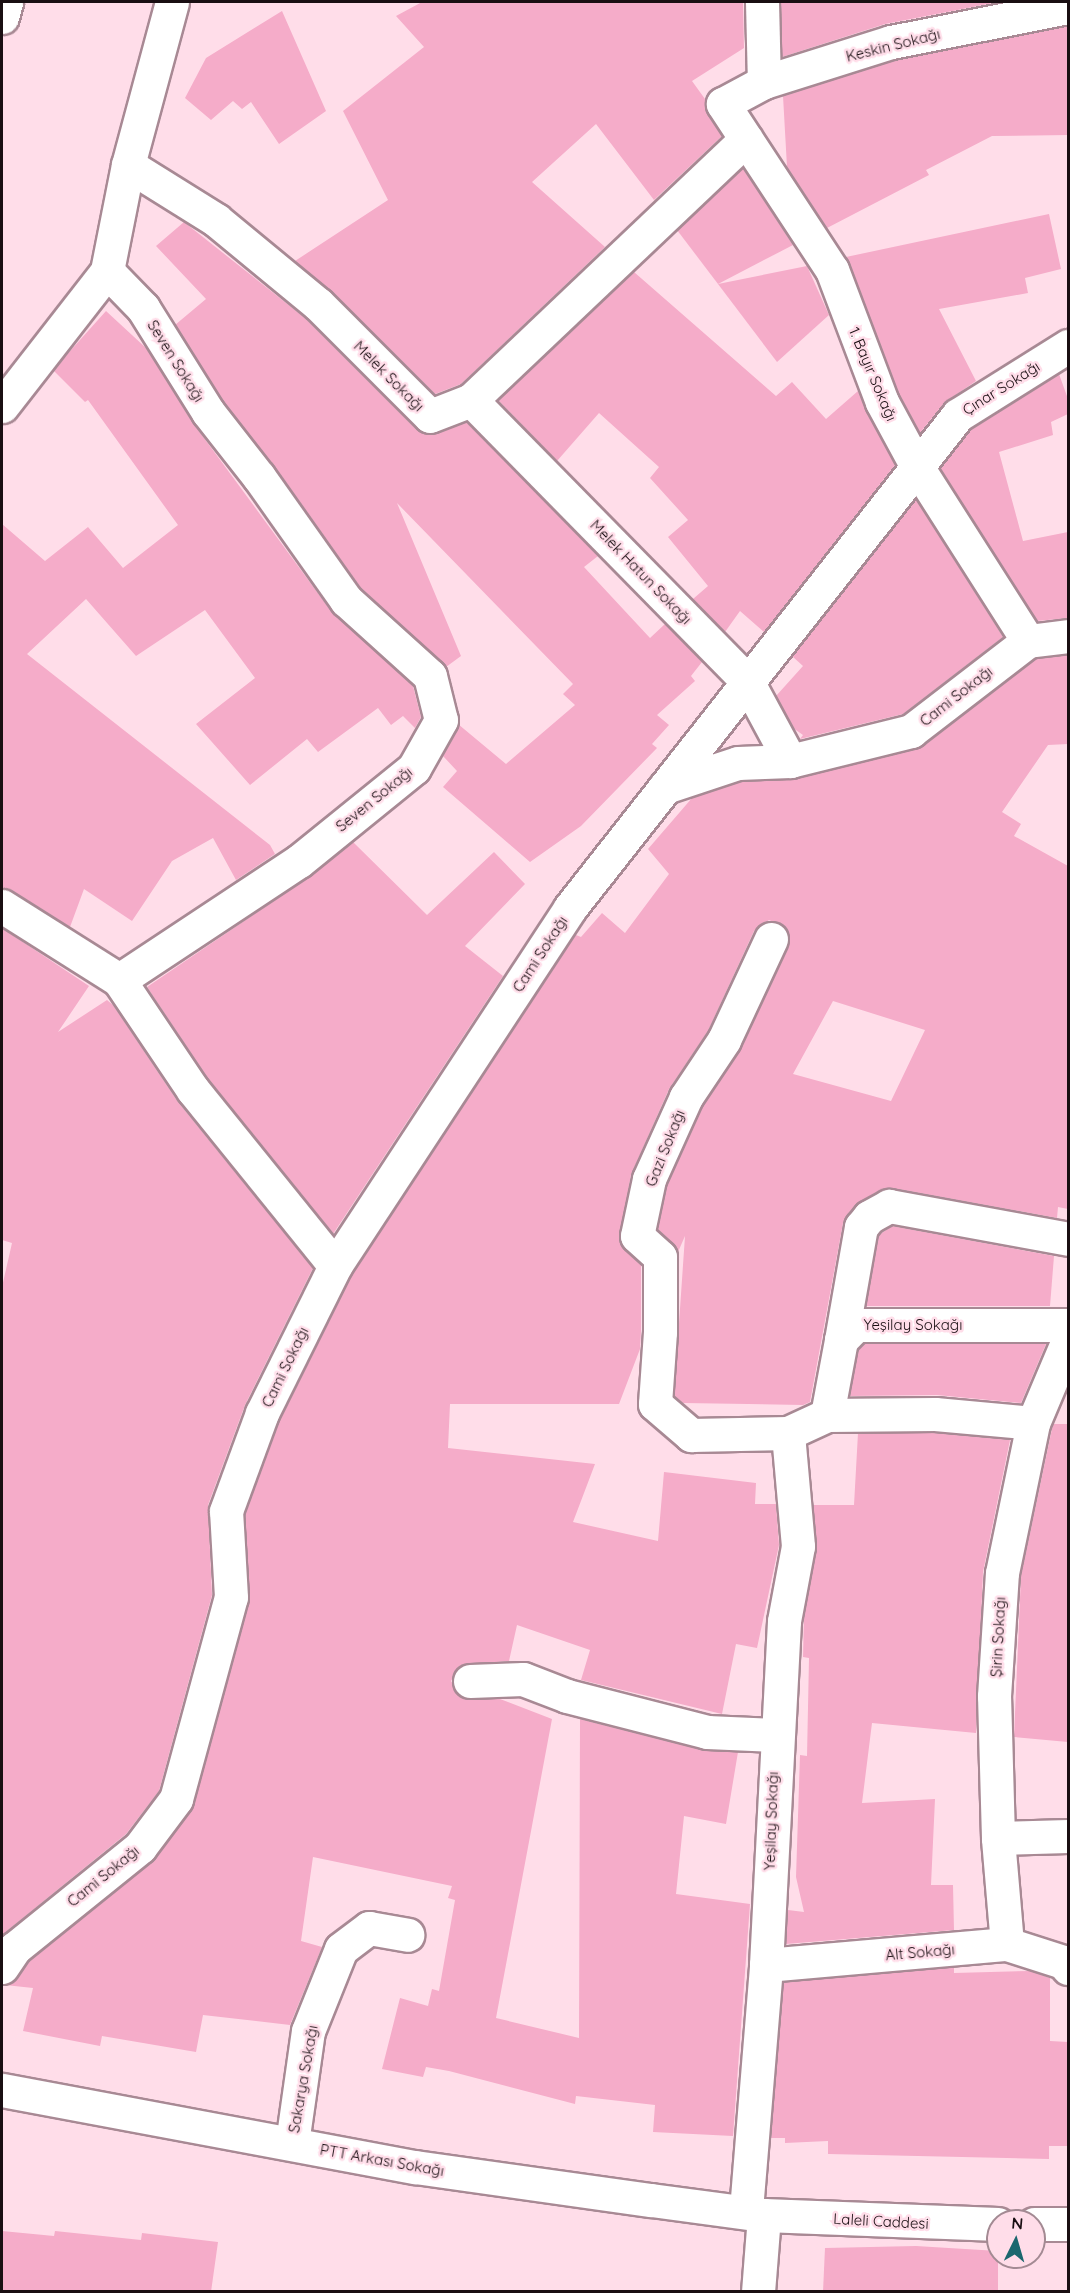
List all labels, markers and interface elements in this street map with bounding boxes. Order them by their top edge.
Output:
street label: Keskin Sokağı [844,25,942,65]
street label: Seven Sokağı [144,317,208,405]
street label: 1. Bayır Sokağı [845,324,901,424]
street label: Melek Sokağı [350,337,428,415]
street label: Çınar Sokağı [959,357,1043,419]
street label: Melek Hatun Sokağı [587,516,695,628]
street label: Cami Sokağı [916,662,996,730]
street label: Seven Sokağı [332,763,416,835]
street label: Cami Sokağı [509,913,571,995]
street label: Gazi Sokağı [641,1107,689,1189]
street label: Yeşilay Sokağı [864,1316,962,1334]
street label: Cami Sokağı [258,1324,312,1410]
street label: Şirin Sokağı [987,1596,1009,1678]
street label: Yeşilay Sokağı [760,1771,782,1871]
street label: Cami Sokağı [64,1842,142,1910]
street label: Alt Sokağı [885,1940,955,1964]
street label: Sakarya Sokağı [285,2024,321,2134]
street label: PTT Arkası Sokağı [319,2140,445,2180]
north arrow [986,2209,1046,2269]
street label: Laleli Caddesi [833,2210,929,2232]
text: N [1011,2213,1024,2234]

